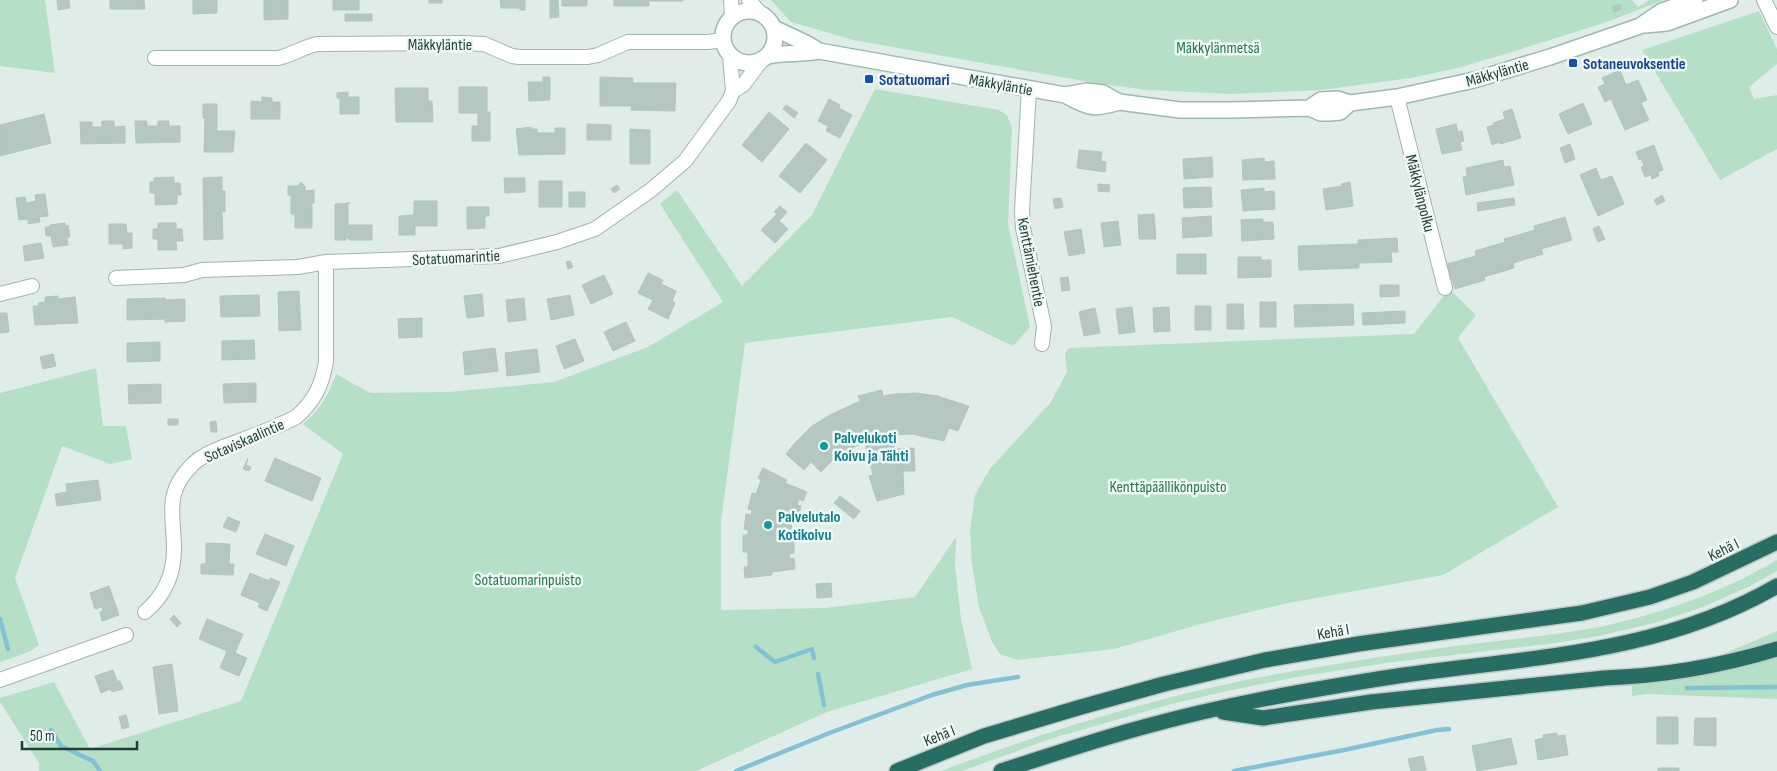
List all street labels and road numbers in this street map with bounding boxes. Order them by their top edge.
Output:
street label: Mäkkyläntie [408,36,472,55]
street label: Mäkkyläntie [1464,55,1531,91]
street label: Mäkkyläntie [967,71,1034,100]
street label: Mäkkylänpolku [1401,153,1438,234]
street label: Kenttämiehentie [1013,216,1048,308]
street label: Sotatuomarintie [412,247,500,270]
street label: Sotaviskaalintie [202,415,287,467]
street label: Kehä I [1705,535,1742,566]
street label: Kehä I [1316,620,1351,645]
street label: Kehä I [921,722,958,751]

